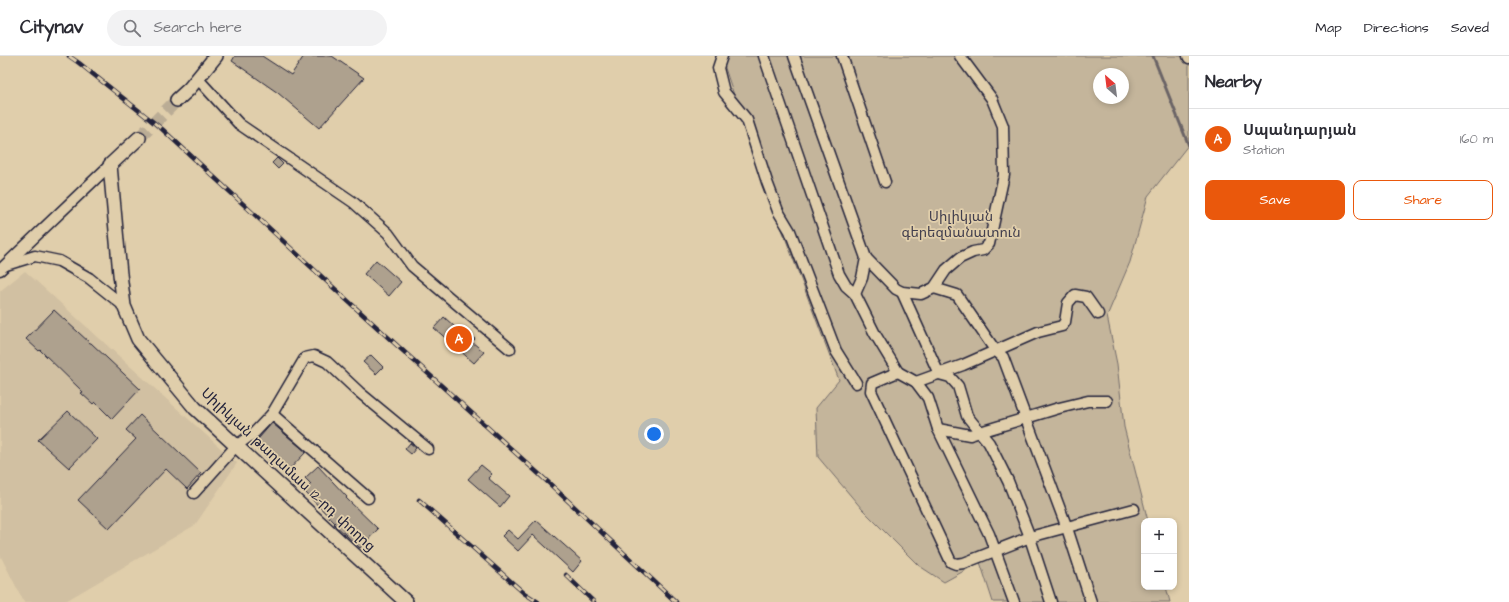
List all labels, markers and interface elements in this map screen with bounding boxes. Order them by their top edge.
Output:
search box [107,10,387,46]
text: Citynav [20,14,83,41]
icon: search [121,17,143,39]
text: Search here [153,17,242,38]
text: Map [1315,18,1342,38]
text: Directions [1364,18,1429,38]
text: Saved [1451,18,1489,38]
north arrow [1093,68,1129,104]
text: Nearby [1205,70,1262,94]
text: Սպանդարյան [1243,120,1357,141]
text: A [1214,130,1222,148]
text: 160 m [1460,130,1493,148]
text: Station [1243,141,1284,159]
button: Save [1205,180,1345,220]
button: Share [1353,180,1493,220]
park label: Սիլիկյան գերեզմանատուն [901,207,1021,243]
pin: A [446,324,472,354]
street label: Սիլիկյան թաղամաս 12-րդ փողոց [196,384,380,556]
your location [644,424,664,444]
map controls [1141,518,1177,590]
button: + [1141,518,1177,554]
button: − [1141,554,1177,590]

